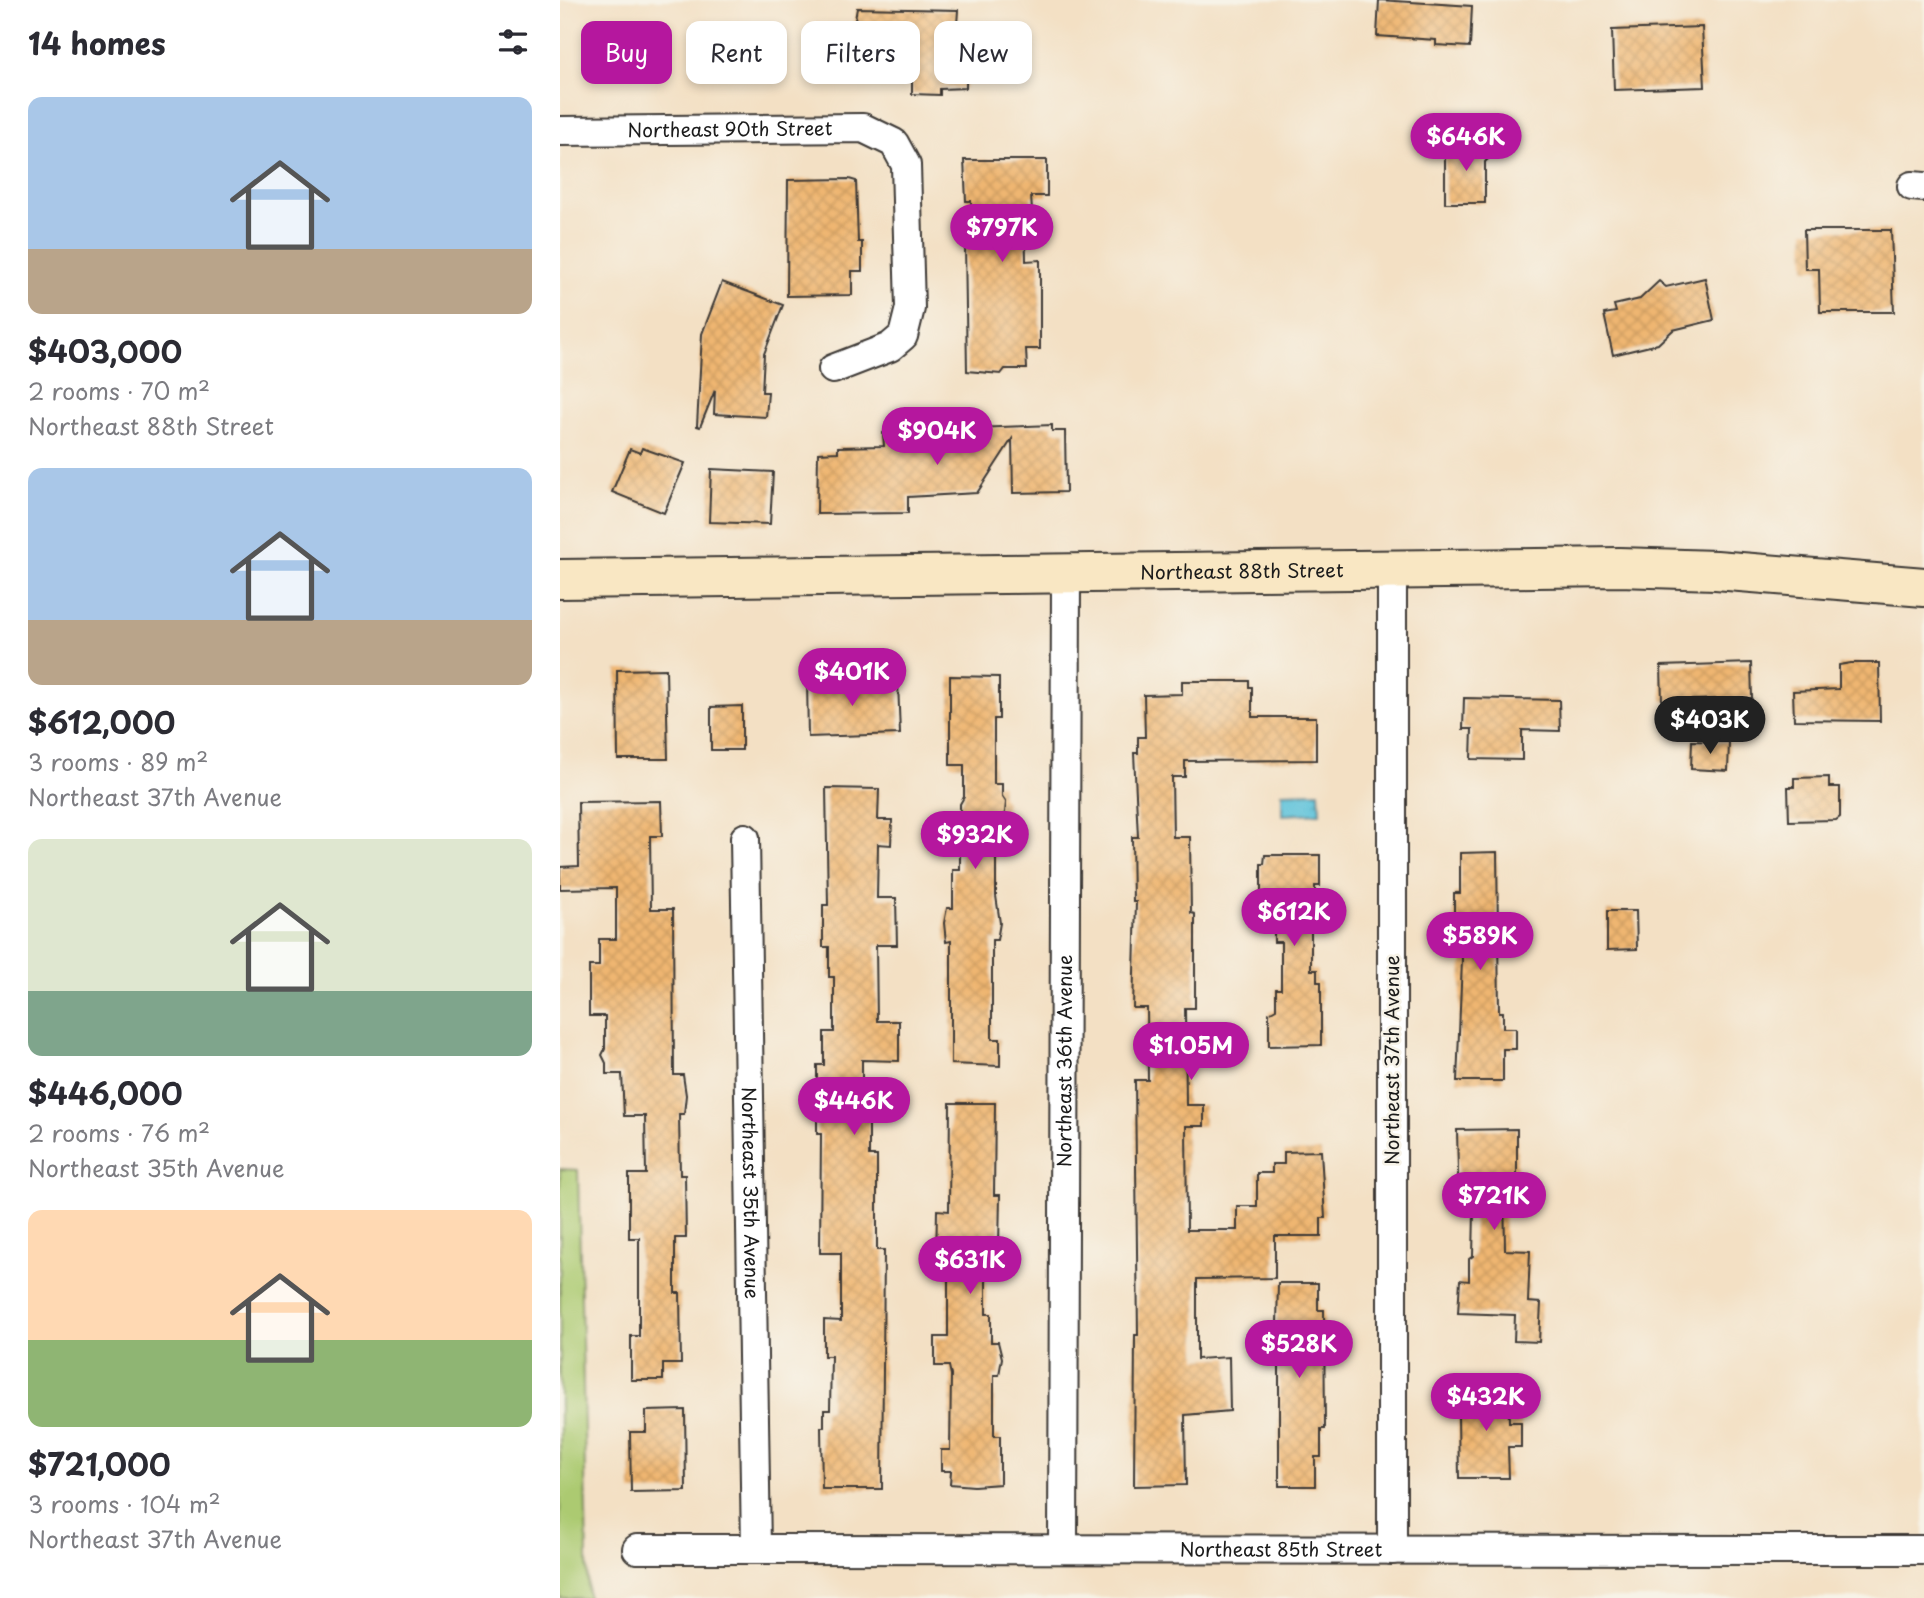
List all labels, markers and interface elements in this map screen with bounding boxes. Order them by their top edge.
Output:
text: 14 homes [28,20,166,65]
chip: Buy [581,21,672,84]
chip: Rent [686,21,787,84]
chip: Filters [801,21,920,84]
chip: New [934,21,1032,84]
icon: filters [494,23,532,61]
street label: Northeast 90th Street [627,113,833,143]
pin: $646K [1417,114,1515,173]
text: $646K [1427,118,1505,153]
icon: home [217,142,343,268]
pin: $797K [953,204,1051,264]
text: $797K [966,209,1038,244]
text: $403,000 [28,328,182,373]
text: 2 rooms · 70 m² [28,373,210,408]
pin: $904K [888,407,986,467]
text: Northeast 88th Street [28,408,274,443]
text: $904K [898,412,976,447]
icon: home [217,513,343,639]
street label: Northeast 88th Street [1140,555,1344,585]
pin: $401K [803,648,901,708]
text: $401K [814,653,890,688]
pin: $403K [1661,696,1759,756]
text: $612,000 [28,699,175,744]
text: $403K [1670,701,1750,736]
text: 3 rooms · 89 m² [28,744,208,779]
text: Northeast 37th Avenue [28,779,282,814]
pin: $932K [926,812,1024,871]
text: $932K [937,816,1013,851]
icon: home [217,884,343,1010]
pin: $612K [1245,888,1343,948]
text: $612K [1258,893,1331,928]
pin: $589K [1431,912,1529,972]
text: $589K [1442,917,1518,952]
street label: Northeast 36th Avenue [1049,955,1078,1167]
street label: Northeast 37th Avenue [1377,955,1405,1165]
pin: $1.05M [1134,1023,1248,1082]
text: $1.05M [1149,1027,1233,1062]
text: $446,000 [28,1070,183,1115]
pin: $446K [805,1078,903,1137]
text: $446K [814,1082,894,1117]
street label: Northeast 35th Avenue [736,1087,767,1299]
text: 2 rooms · 76 m² [28,1115,210,1150]
text: Northeast 35th Avenue [28,1150,284,1185]
pin: $721K [1445,1172,1543,1232]
text: $721K [1458,1177,1530,1212]
pin: $631K [921,1236,1019,1296]
text: $631K [934,1241,1006,1276]
icon: home [217,1255,343,1381]
pin: $528K [1250,1320,1348,1380]
text: $528K [1261,1325,1337,1360]
pin: $432K [1437,1374,1535,1433]
text: $432K [1447,1378,1525,1413]
text: $721,000 [28,1441,171,1486]
text: 3 rooms · 104 m² [28,1486,221,1521]
text: Northeast 37th Avenue [28,1521,282,1556]
street label: Northeast 85th Street [1180,1534,1383,1563]

